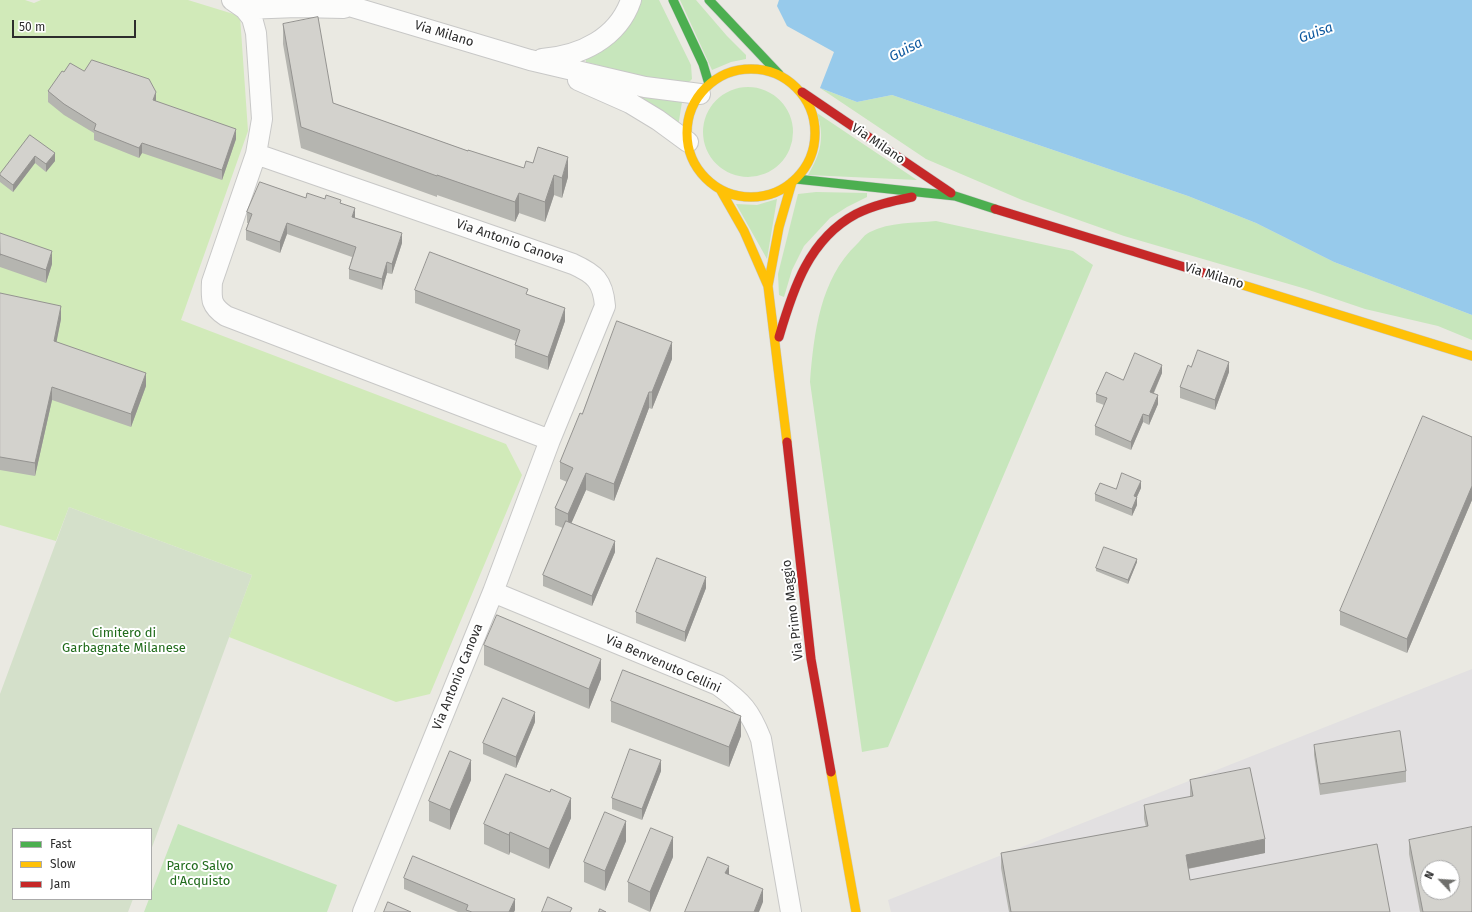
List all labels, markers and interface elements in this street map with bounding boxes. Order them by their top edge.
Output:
scale bar [14,12,138,38]
street label: Via Milano [412,18,476,50]
water label: Guisa [1297,19,1335,47]
text: 50 m [19,20,45,34]
water label: Guisa [887,35,925,65]
street label: Via Milano [848,120,908,168]
street label: Via Antonio Canova [454,216,566,268]
street label: Via Milano [1182,260,1246,292]
street label: Via Primo Maggio [779,559,807,661]
street label: Via Antonio Canova [430,621,486,733]
park label: Cimitero di Garbagnate Milanese [62,625,186,656]
street label: Via Benvenuto Cellini [603,632,723,696]
legend [12,828,152,900]
text: Fast [50,837,72,851]
text: Slow [50,857,76,871]
park label: Parco Salvo d'Acquisto [166,858,234,889]
north arrow [1420,860,1460,900]
text: N [1422,869,1437,881]
text: Jam [50,877,70,891]

